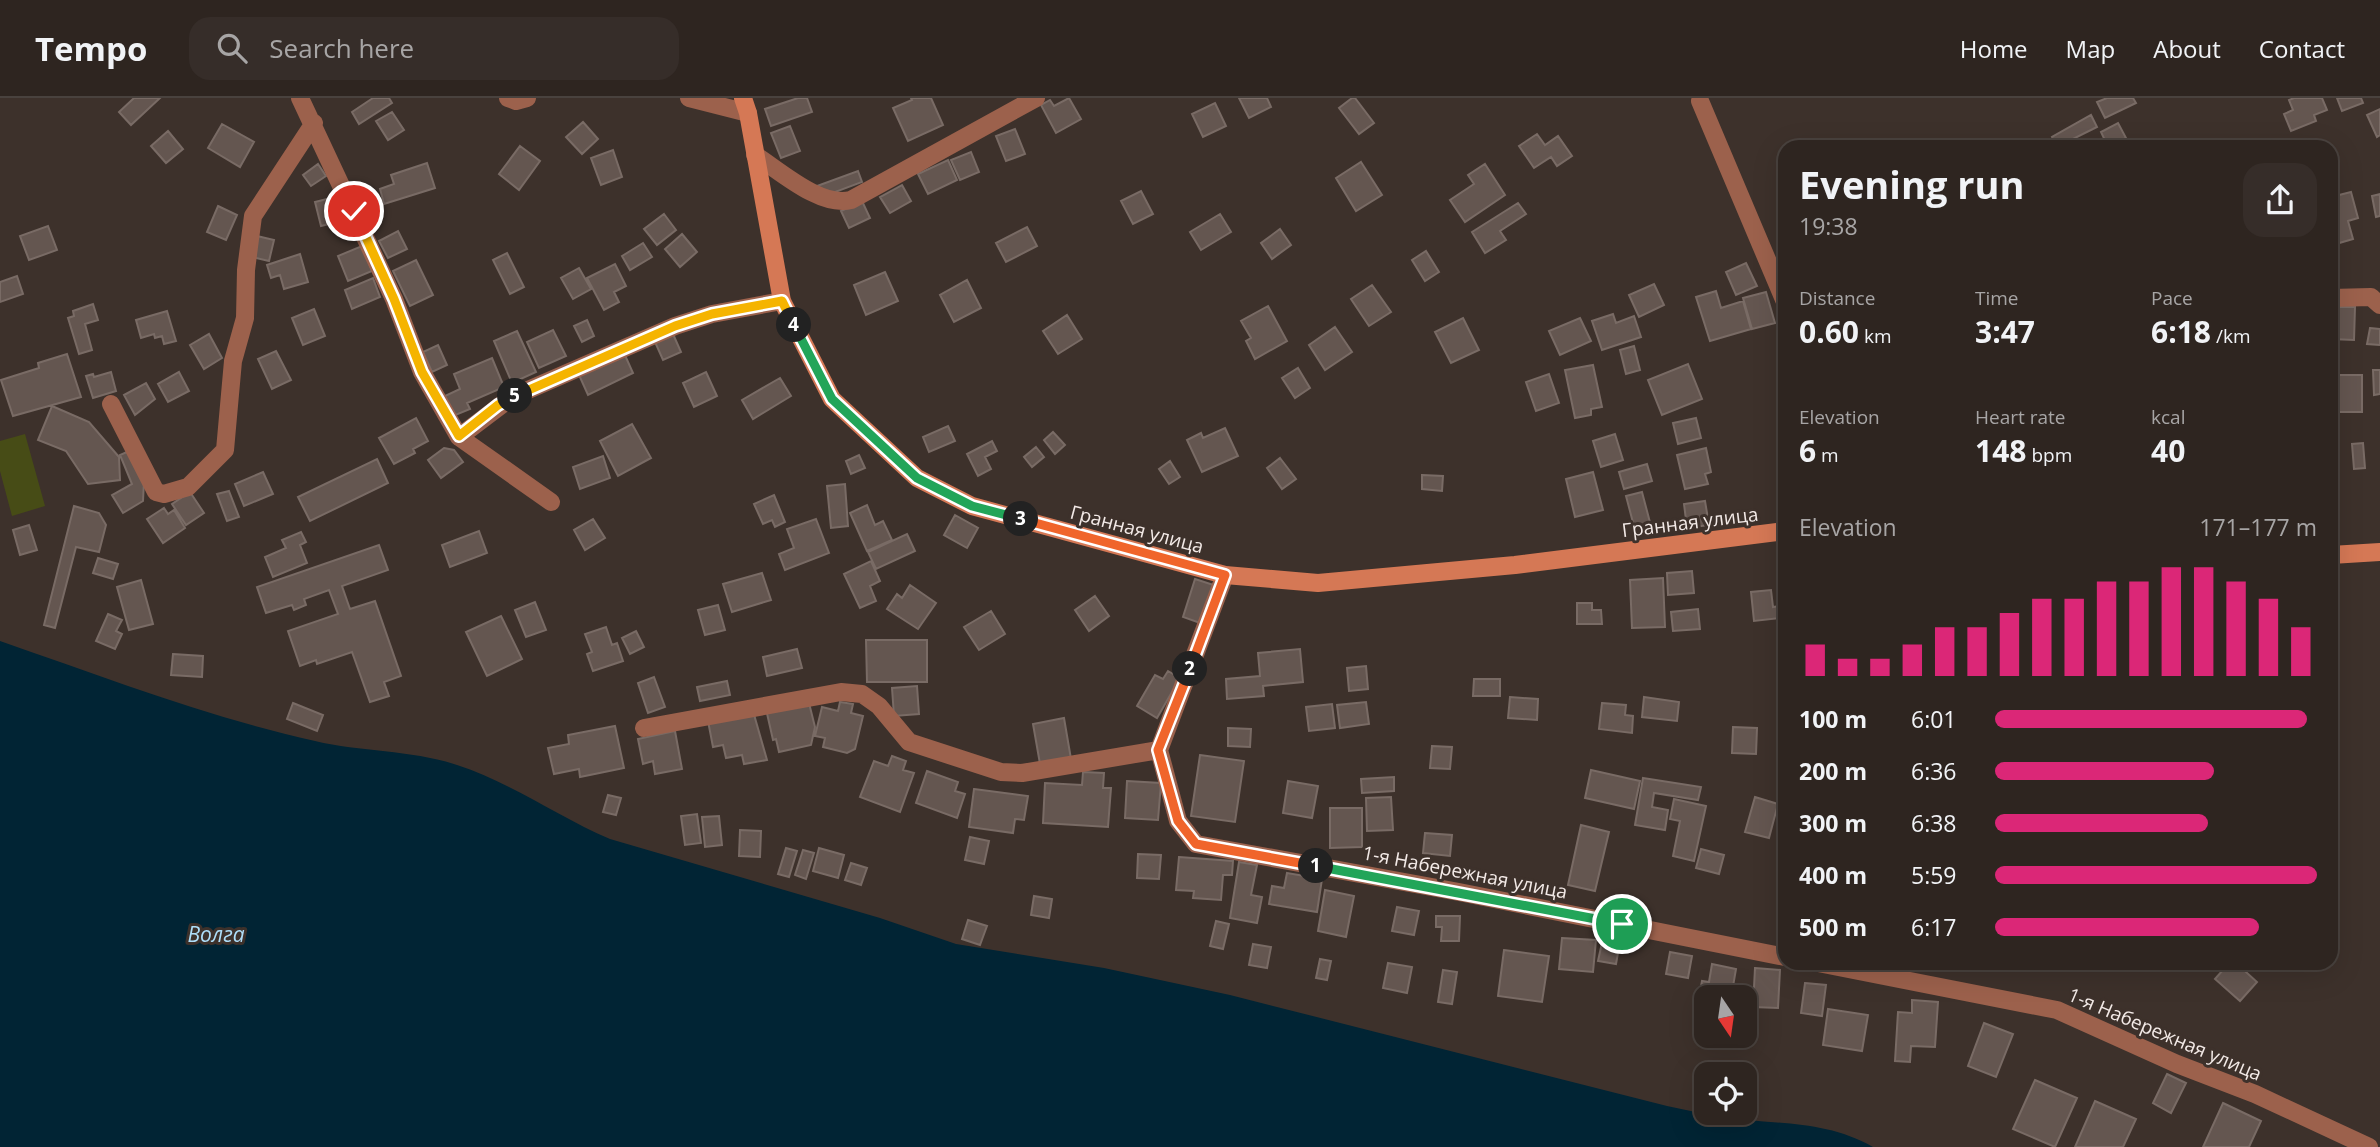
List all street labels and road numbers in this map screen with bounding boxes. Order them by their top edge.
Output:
street label: Гранная улица [1067,499,1207,559]
street label: Гранная улица [1620,501,1760,543]
street label: 1-я Набережная улица [1360,839,1570,905]
street label: 1-я Набережная улица [2064,981,2266,1087]

